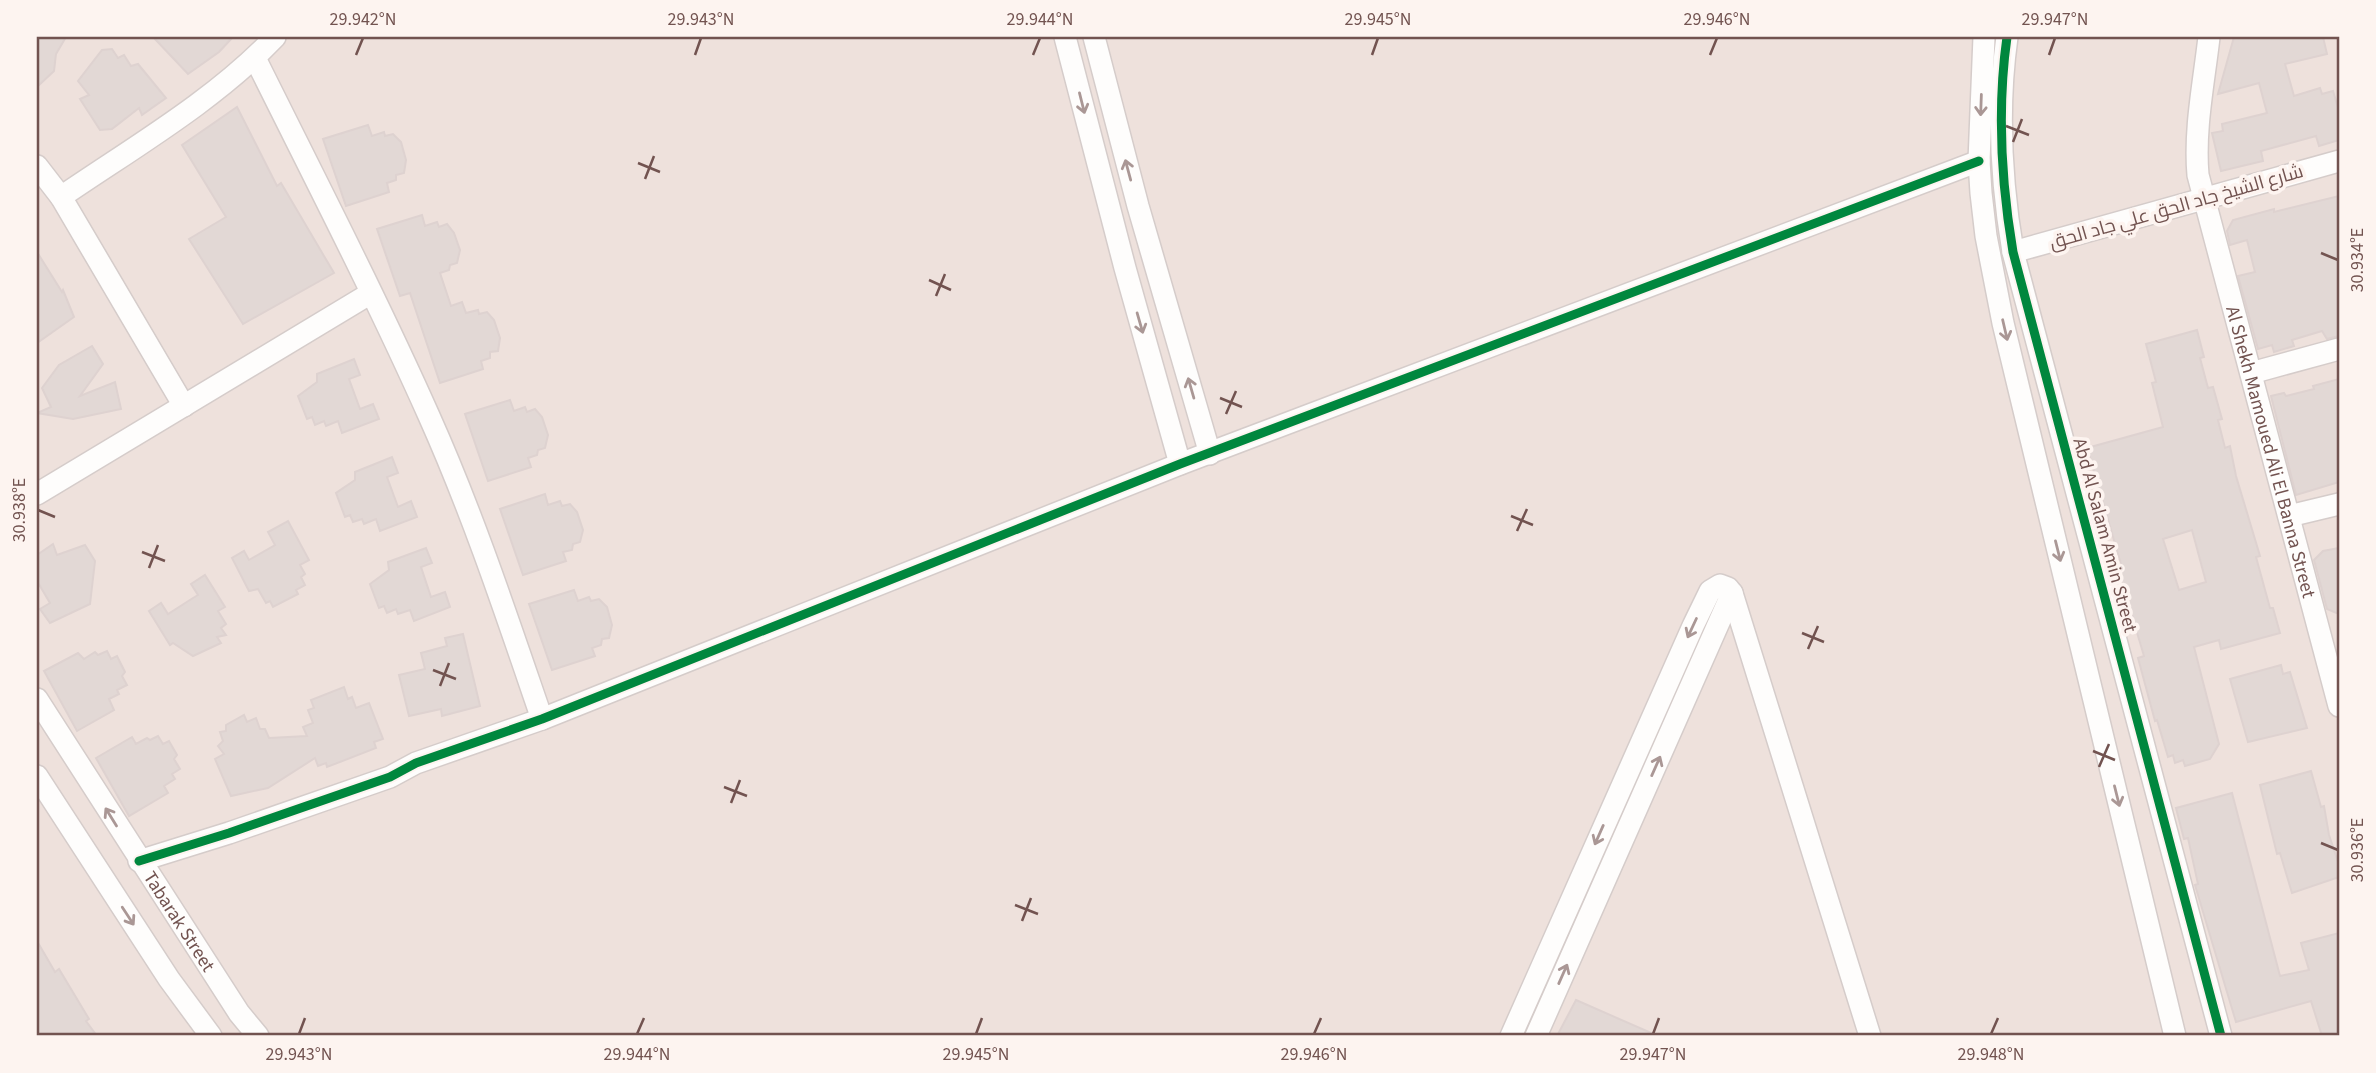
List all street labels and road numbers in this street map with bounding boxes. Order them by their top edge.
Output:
street label: شارع الشيخ جاد الحق علي جاد الحق [2046,158,2307,257]
street label: Al Shekh Mamoued Ali El Banna Street [2218,303,2322,602]
street label: Abd Al Salam Amin Street [2066,435,2144,636]
street label: Tabarak Street [136,866,221,978]

